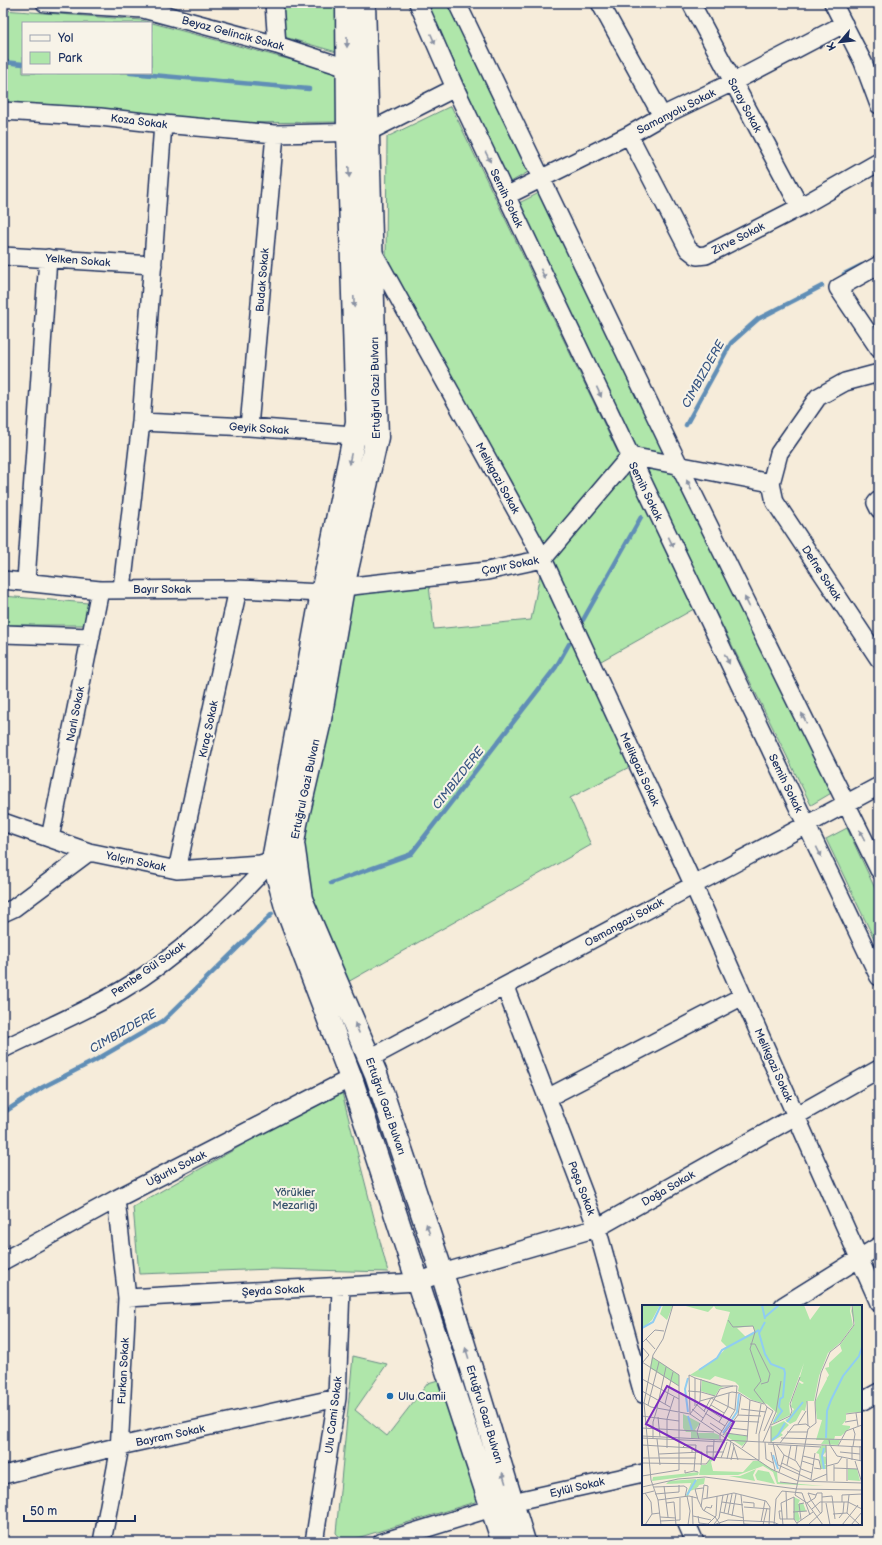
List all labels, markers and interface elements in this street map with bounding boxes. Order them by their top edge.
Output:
street label: Beyaz Gelincik Sokak [180,14,286,54]
legend [22,22,152,74]
north arrow [820,22,860,62]
text: Yol [57,31,73,46]
one-way arrow [431,33,437,45]
one-way arrow [344,36,350,49]
text: K [824,40,839,53]
text: Park [58,51,82,66]
street label: Saray Sokak [725,76,765,135]
street label: Samanyolu Sokak [635,86,718,137]
street label: Koza Sokak [110,112,169,131]
one-way arrow [485,151,491,163]
one-way arrow [346,166,353,178]
street label: Semih Sokak [487,167,526,230]
street label: Zirve Sokak [709,219,767,258]
street label: Budak Sokak [253,247,272,313]
street label: Yelken Sokak [44,252,111,269]
one-way arrow [540,269,546,280]
one-way arrow [350,296,357,308]
street label: Ertuğrul Gazi Bulvarı [368,337,383,439]
water label: CIMBIZDERE [679,337,729,411]
one-way arrow [596,386,602,397]
street label: Geyik Sokak [229,420,290,437]
street label: Melikgazi Sokak [473,440,523,517]
one-way arrow [346,453,352,465]
street label: Semih Sokak [626,460,666,523]
one-way arrow [686,480,692,491]
one-way arrow [668,536,674,547]
street label: Defne Sokak [799,543,845,604]
street label: Çayır Sokak [480,553,540,577]
street label: Bayır Sokak [133,583,191,596]
one-way arrow [743,596,750,607]
one-way arrow [724,653,730,664]
street label: Narlı Sokak [64,685,87,743]
street label: Kıraç Sokak [196,699,221,759]
one-way arrow [801,712,807,724]
street label: Melikgazi Sokak [617,731,662,808]
street label: Ertuğrul Gazi Bulvarı [289,738,322,840]
water label: CIMBIZDERE [429,743,488,812]
street label: Semih Sokak [766,752,806,815]
one-way arrow [859,829,865,840]
one-way arrow [816,846,822,858]
street label: Yalçın Sokak [104,849,168,874]
street label: Osmangazi Sokak [582,895,667,950]
street label: Pembe Gül Sokak [109,939,188,1000]
water label: CIMBIZDERE [87,1006,160,1057]
one-way arrow [353,1021,359,1033]
street label: Melikgazi Sokak [752,1026,796,1105]
street label: Ertuğrul Gazi Bulvarı [363,1056,408,1157]
street label: Uğurlu Sokak [144,1148,209,1189]
street label: Paşa Sokak [565,1159,598,1218]
street label: Doğa Sokak [639,1168,698,1209]
park label: Yörükler Mezarlığı [272,1186,318,1212]
one-way arrow [425,1223,431,1235]
street label: Şeyda Sokak [241,1282,305,1299]
inset map [642,1305,862,1525]
street label: Furkan Sokak [115,1337,132,1405]
one-way arrow [464,1347,470,1359]
street label: Ertuğrul Gazi Bulvarı [463,1363,506,1465]
street label: Ulu Cami Sokak [322,1375,345,1454]
place label: Ulu Camii [398,1390,446,1403]
marker: Ulu Camii [385,1391,395,1401]
street label: Bayram Sokak [134,1422,206,1449]
one-way arrow [501,1472,507,1484]
street label: Eylül Sokak [548,1475,606,1500]
scale bar [24,1497,135,1523]
text: 50 m [30,1504,57,1519]

